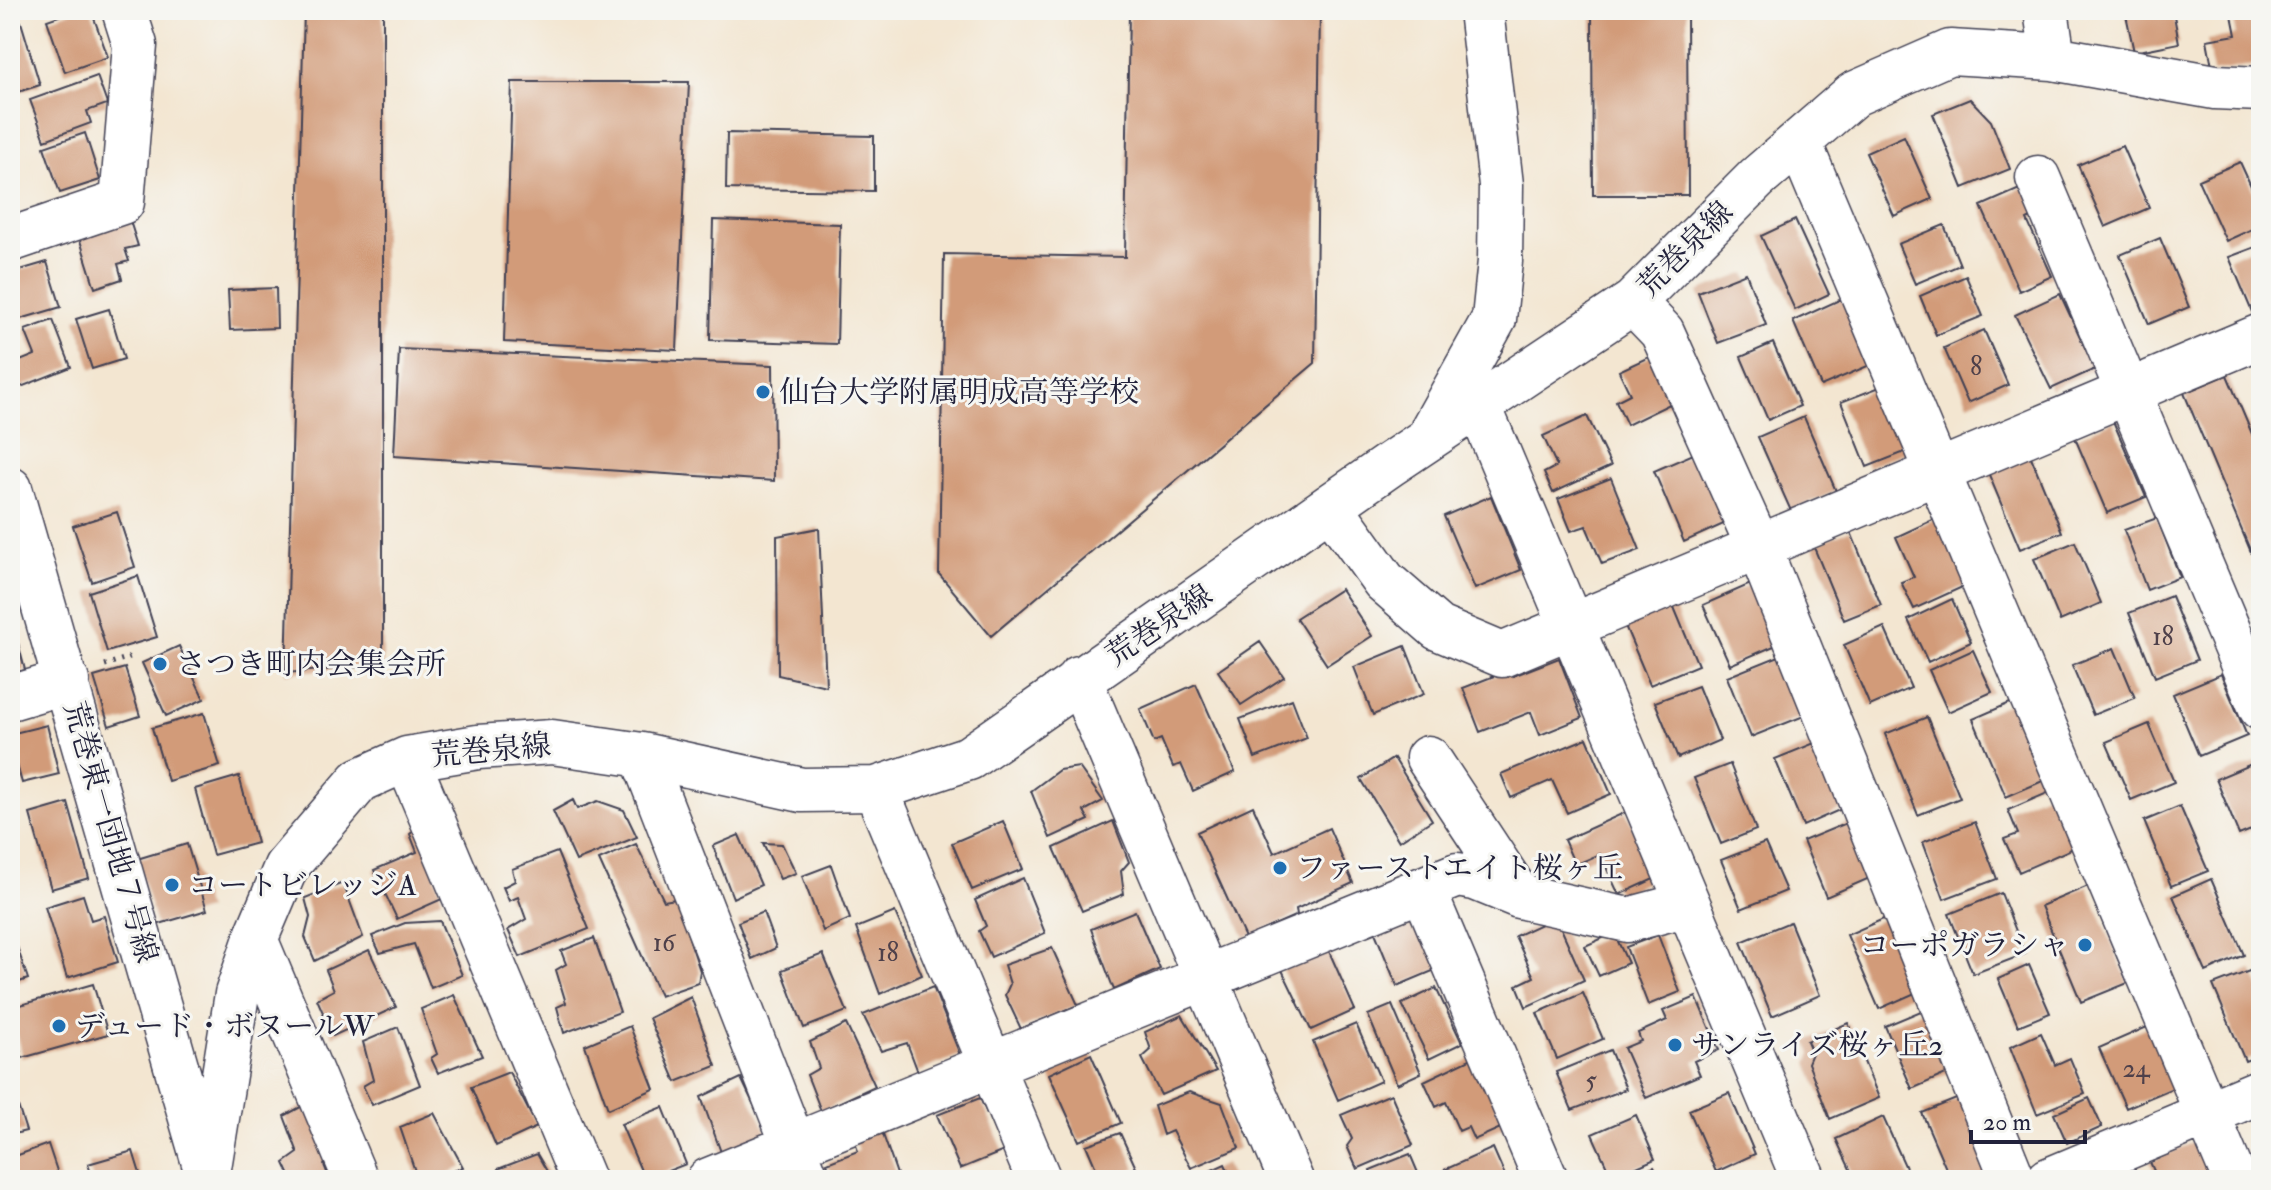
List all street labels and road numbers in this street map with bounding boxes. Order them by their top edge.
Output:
street label: 荒巻泉線 [1630,194,1741,305]
street label: 荒巻泉線 [1099,577,1219,674]
street label: 荒巻東一団地７号線 [56,697,166,967]
street label: 荒巻泉線 [430,727,552,774]

